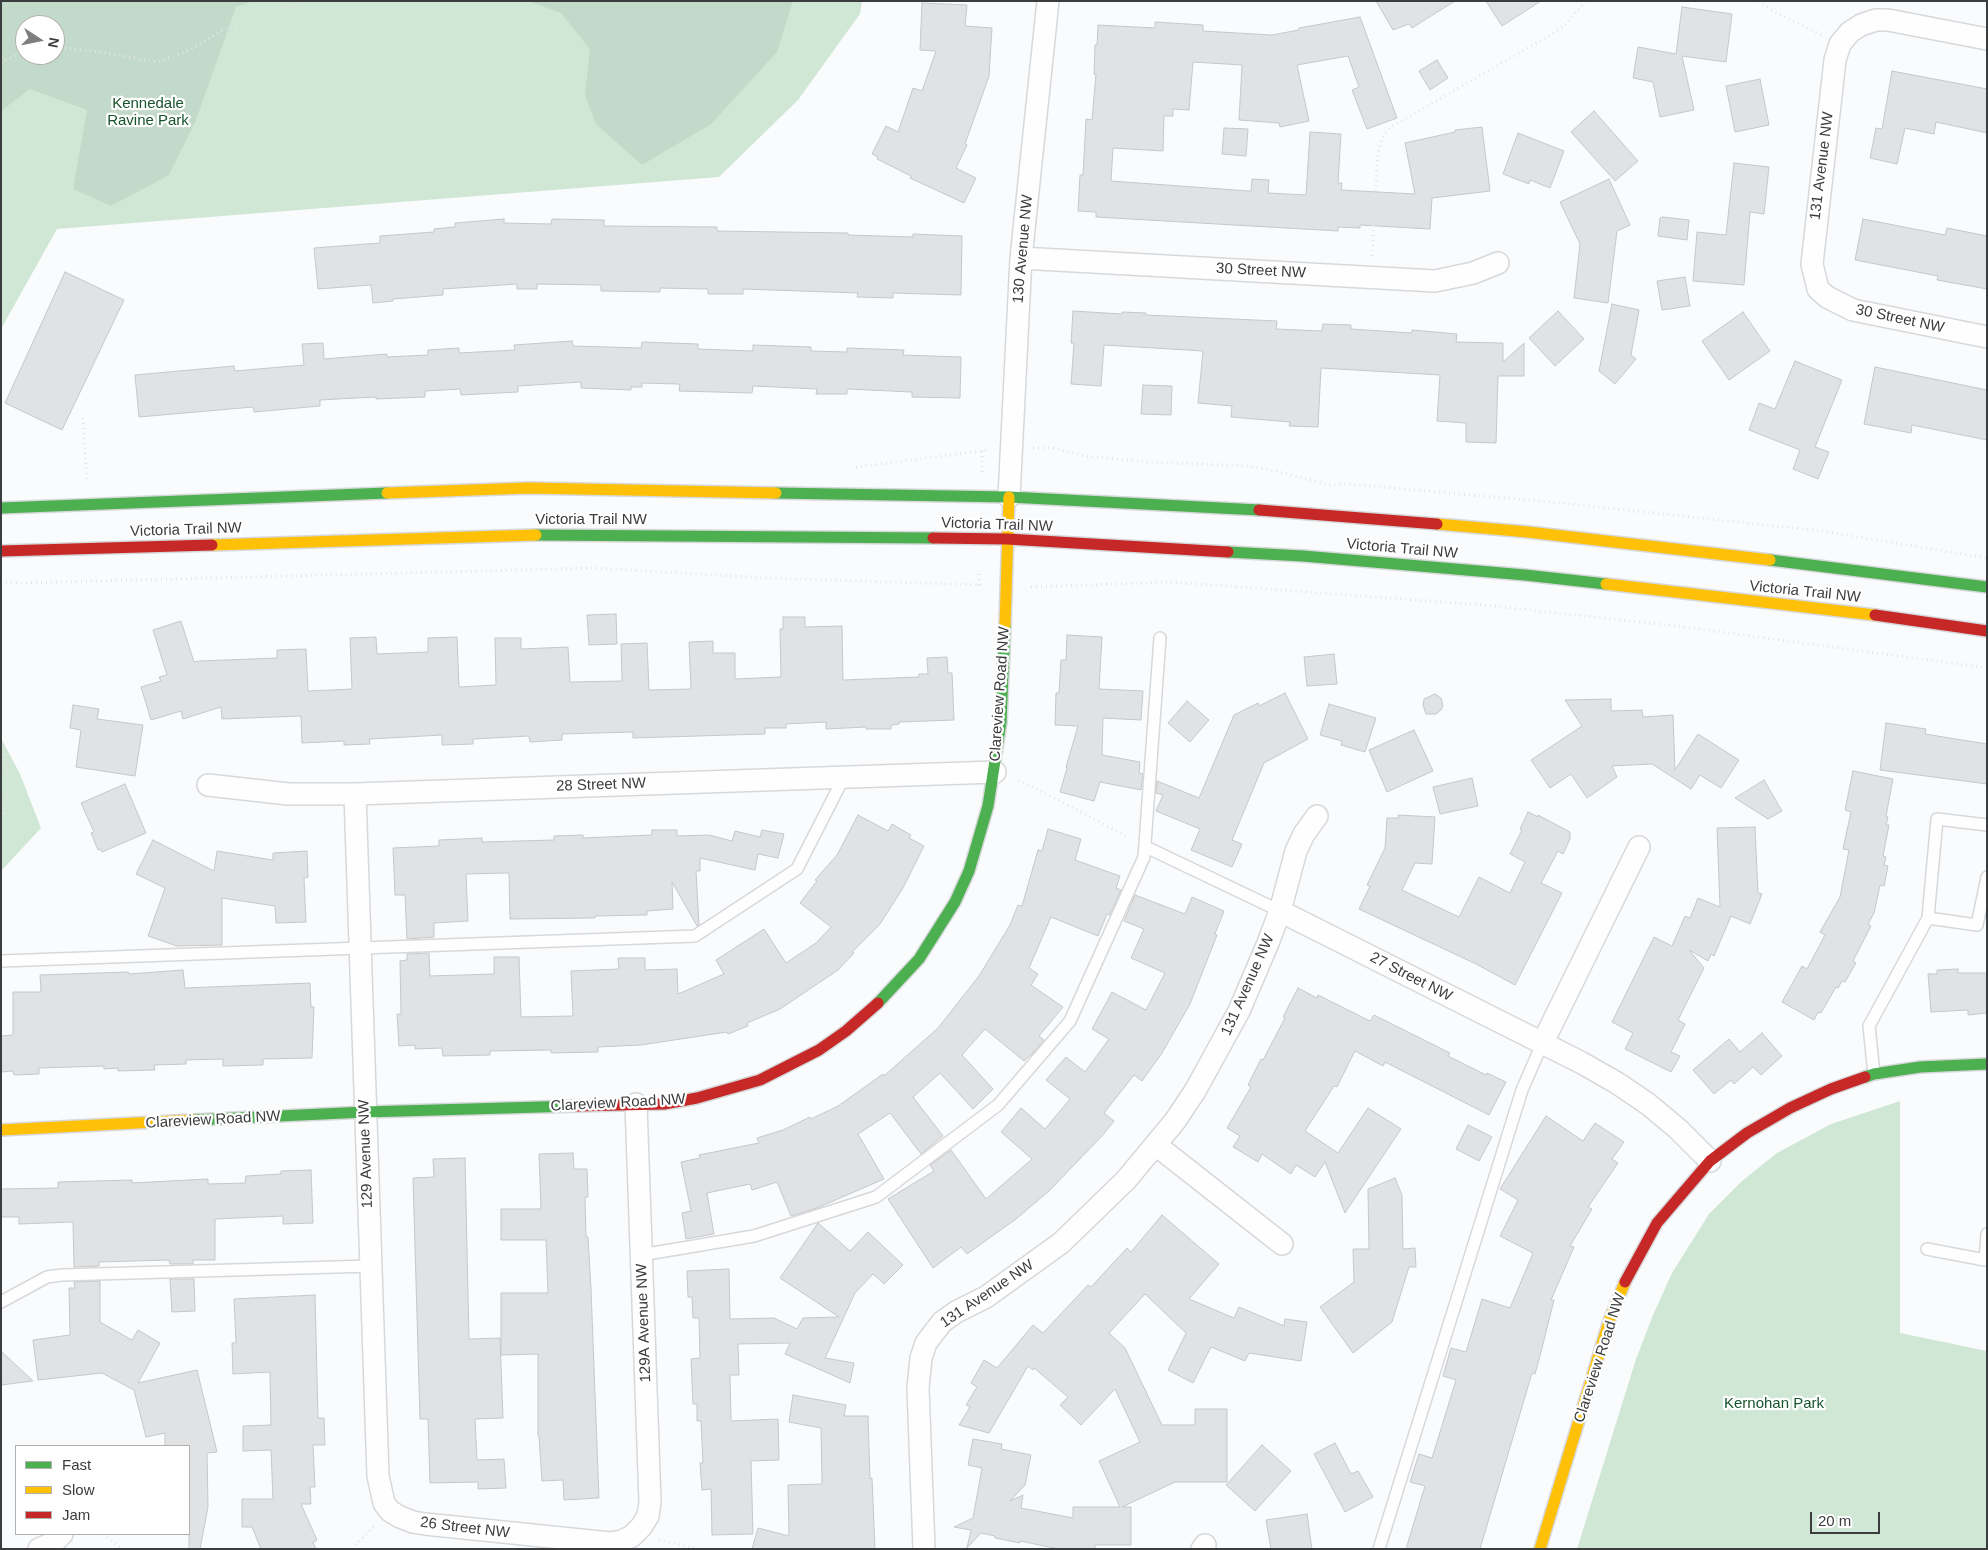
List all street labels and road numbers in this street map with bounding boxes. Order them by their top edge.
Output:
street label: 131 Avenue NW [1806,111,1838,221]
street label: 130 Avenue NW [1009,194,1037,304]
street label: 30 Street NW [1216,260,1306,282]
street label: 30 Street NW [1854,301,1946,337]
street label: Victoria Trail NW [535,511,647,529]
street label: Victoria Trail NW [941,514,1053,536]
street label: Victoria Trail NW [130,519,242,541]
street label: Victoria Trail NW [1346,535,1458,563]
street label: Victoria Trail NW [1749,577,1861,607]
street label: Clareview Road NW [986,626,1014,762]
street label: 28 Street NW [556,774,646,796]
street label: 131 Avenue NW [1218,932,1278,1038]
street label: 27 Street NW [1367,949,1455,1005]
street label: Clareview Road NW [550,1090,686,1116]
street label: 129 Avenue NW [355,1099,377,1209]
street label: Clareview Road NW [145,1107,281,1133]
street label: 131 Avenue NW [937,1256,1037,1332]
street label: 129A Avenue NW [633,1263,655,1383]
street label: Clareview Road NW [1571,1291,1629,1425]
street label: 26 Street NW [419,1514,511,1542]

